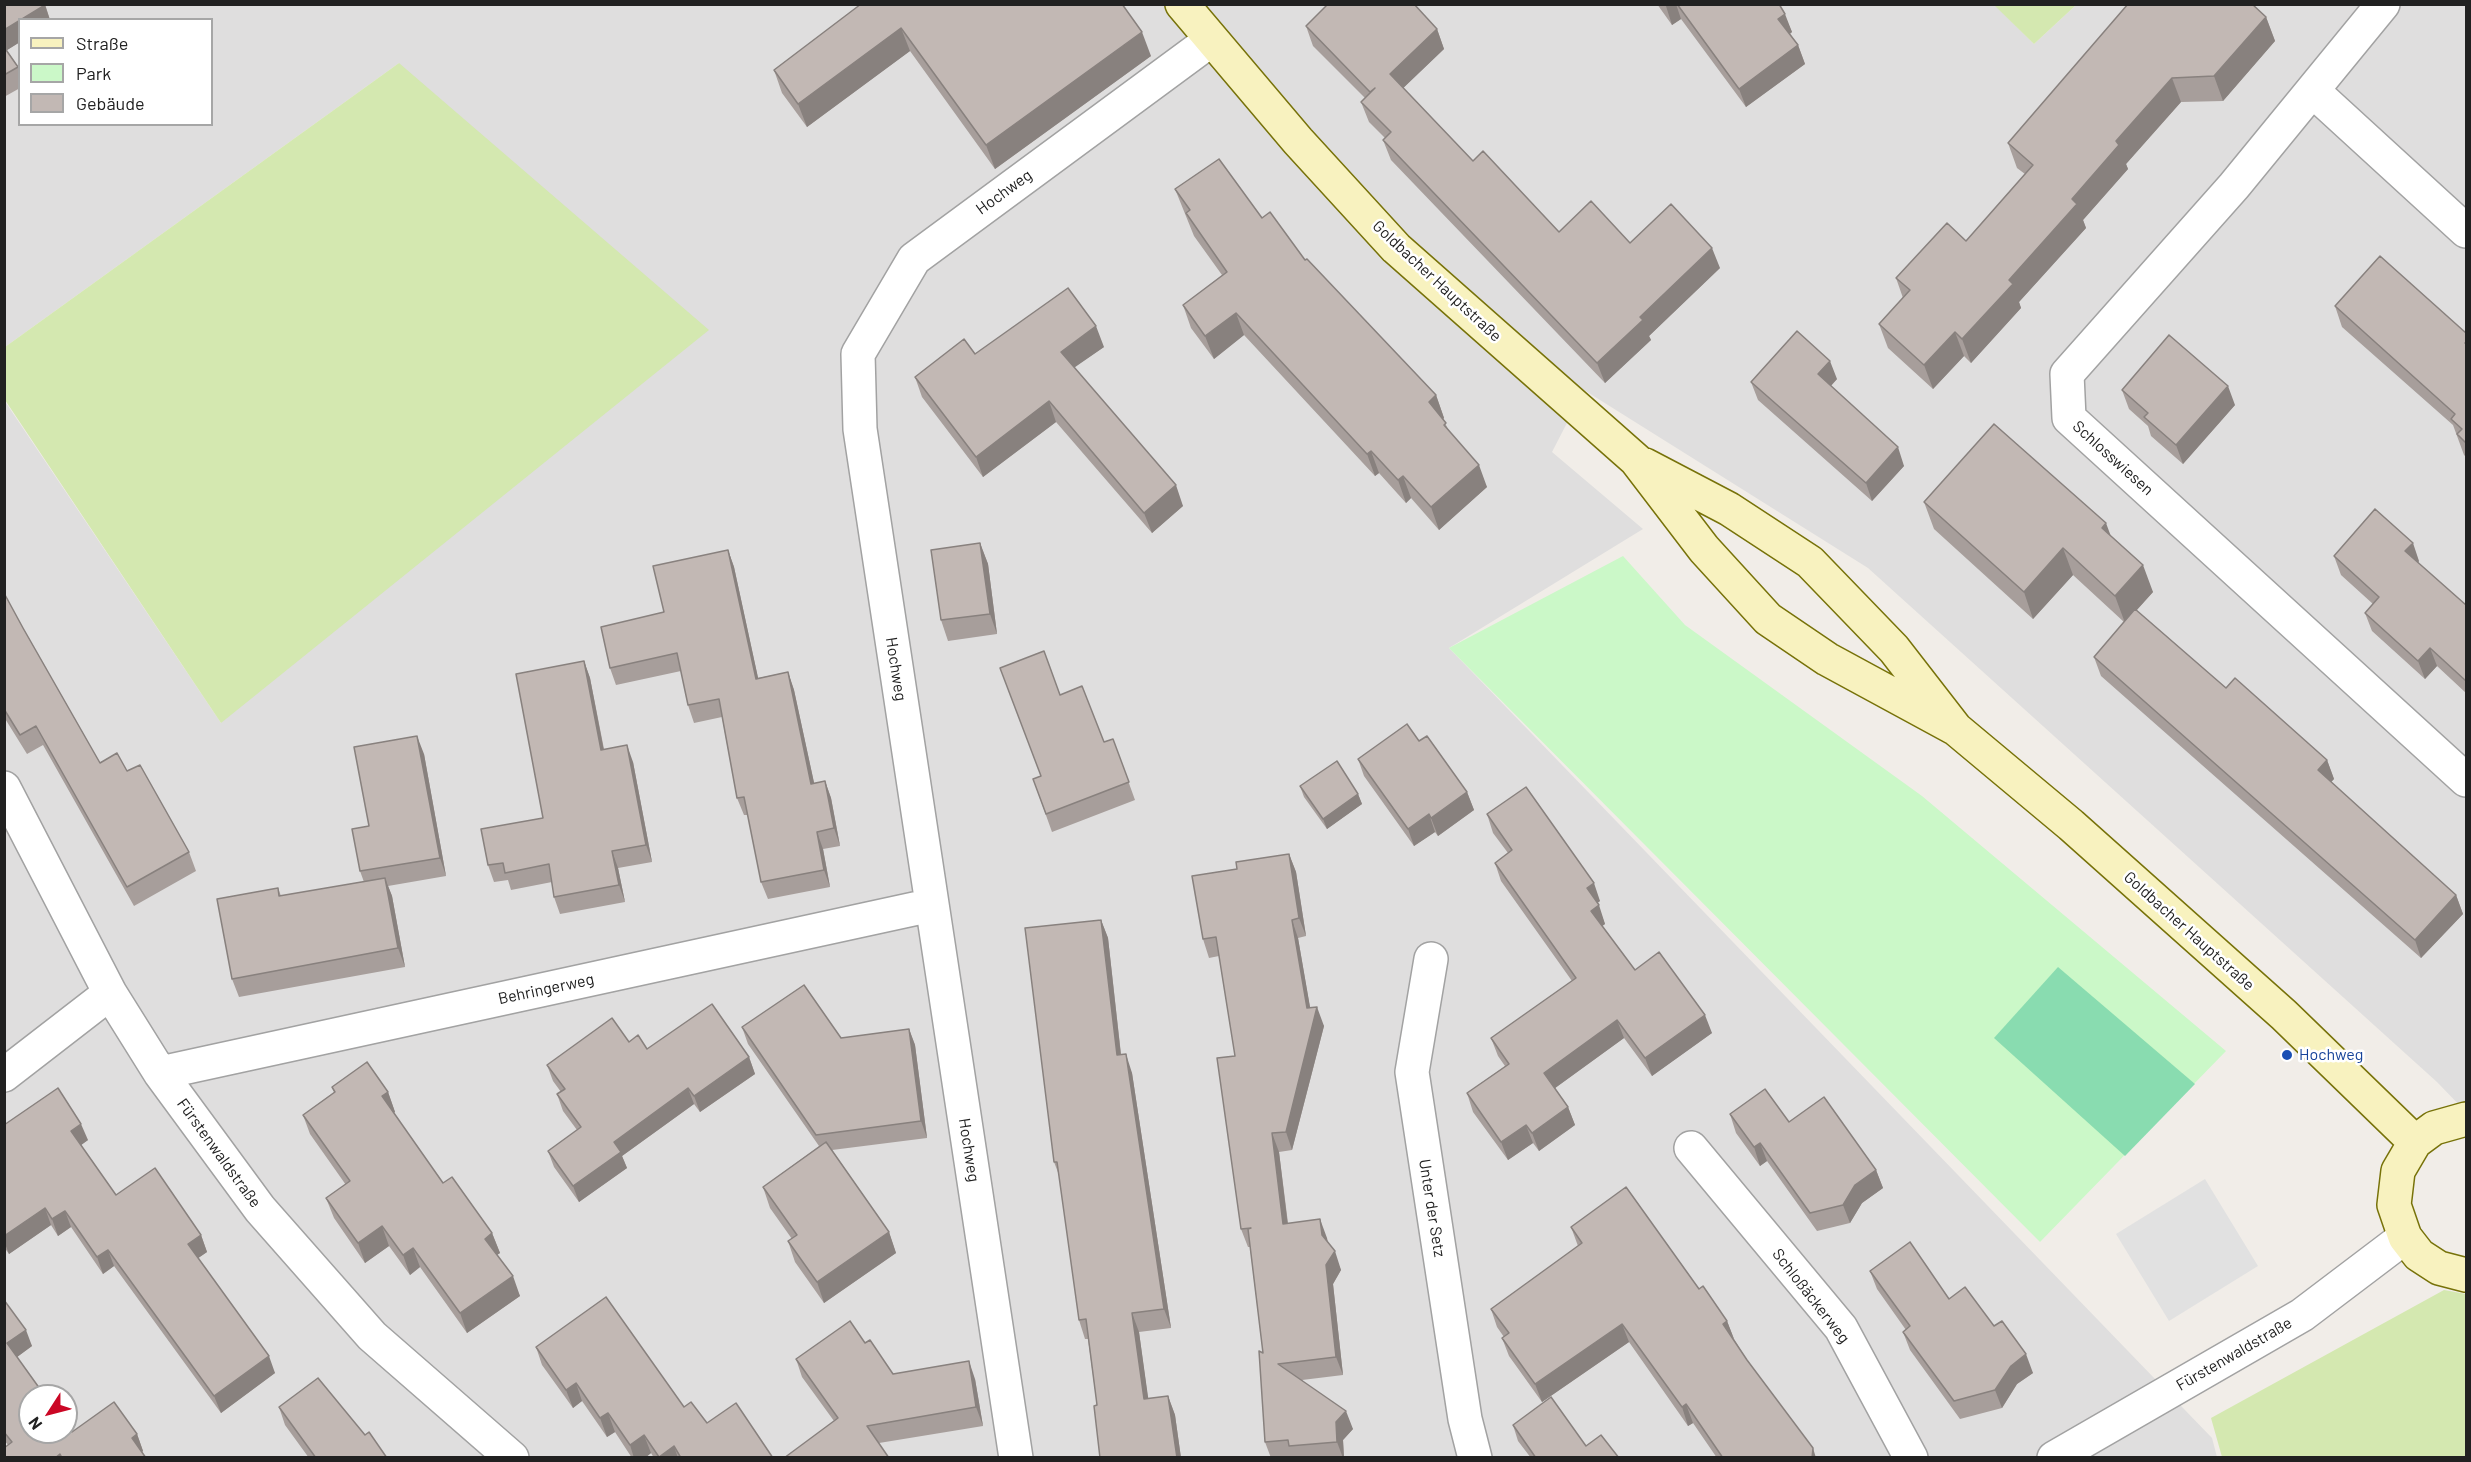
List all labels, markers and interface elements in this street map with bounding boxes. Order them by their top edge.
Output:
legend [18,18,213,126]
text: Straße [76,32,128,54]
text: Park [76,62,111,84]
text: Gebäude [76,92,145,114]
street label: Hochweg [972,165,1036,219]
street label: Goldbacher Hauptstraße [1369,216,1505,346]
street label: Schlosswiesen [2069,417,2157,499]
street label: Hochweg [881,636,911,702]
street label: Goldbacher Hauptstraße [2120,867,2258,995]
street label: Behringerweg [496,969,596,1009]
place label: Hochweg [2299,1045,2363,1065]
marker: Hochweg [2280,1048,2294,1062]
street label: Fürstenwaldstraße [173,1095,265,1211]
street label: Hochweg [954,1117,984,1183]
street label: Unter der Setz [1415,1158,1449,1258]
street label: Schloßäckerweg [1768,1245,1854,1347]
street label: Fürstenwaldstraße [2173,1313,2295,1395]
north arrow [18,1384,78,1444]
text: N [24,1414,45,1434]

